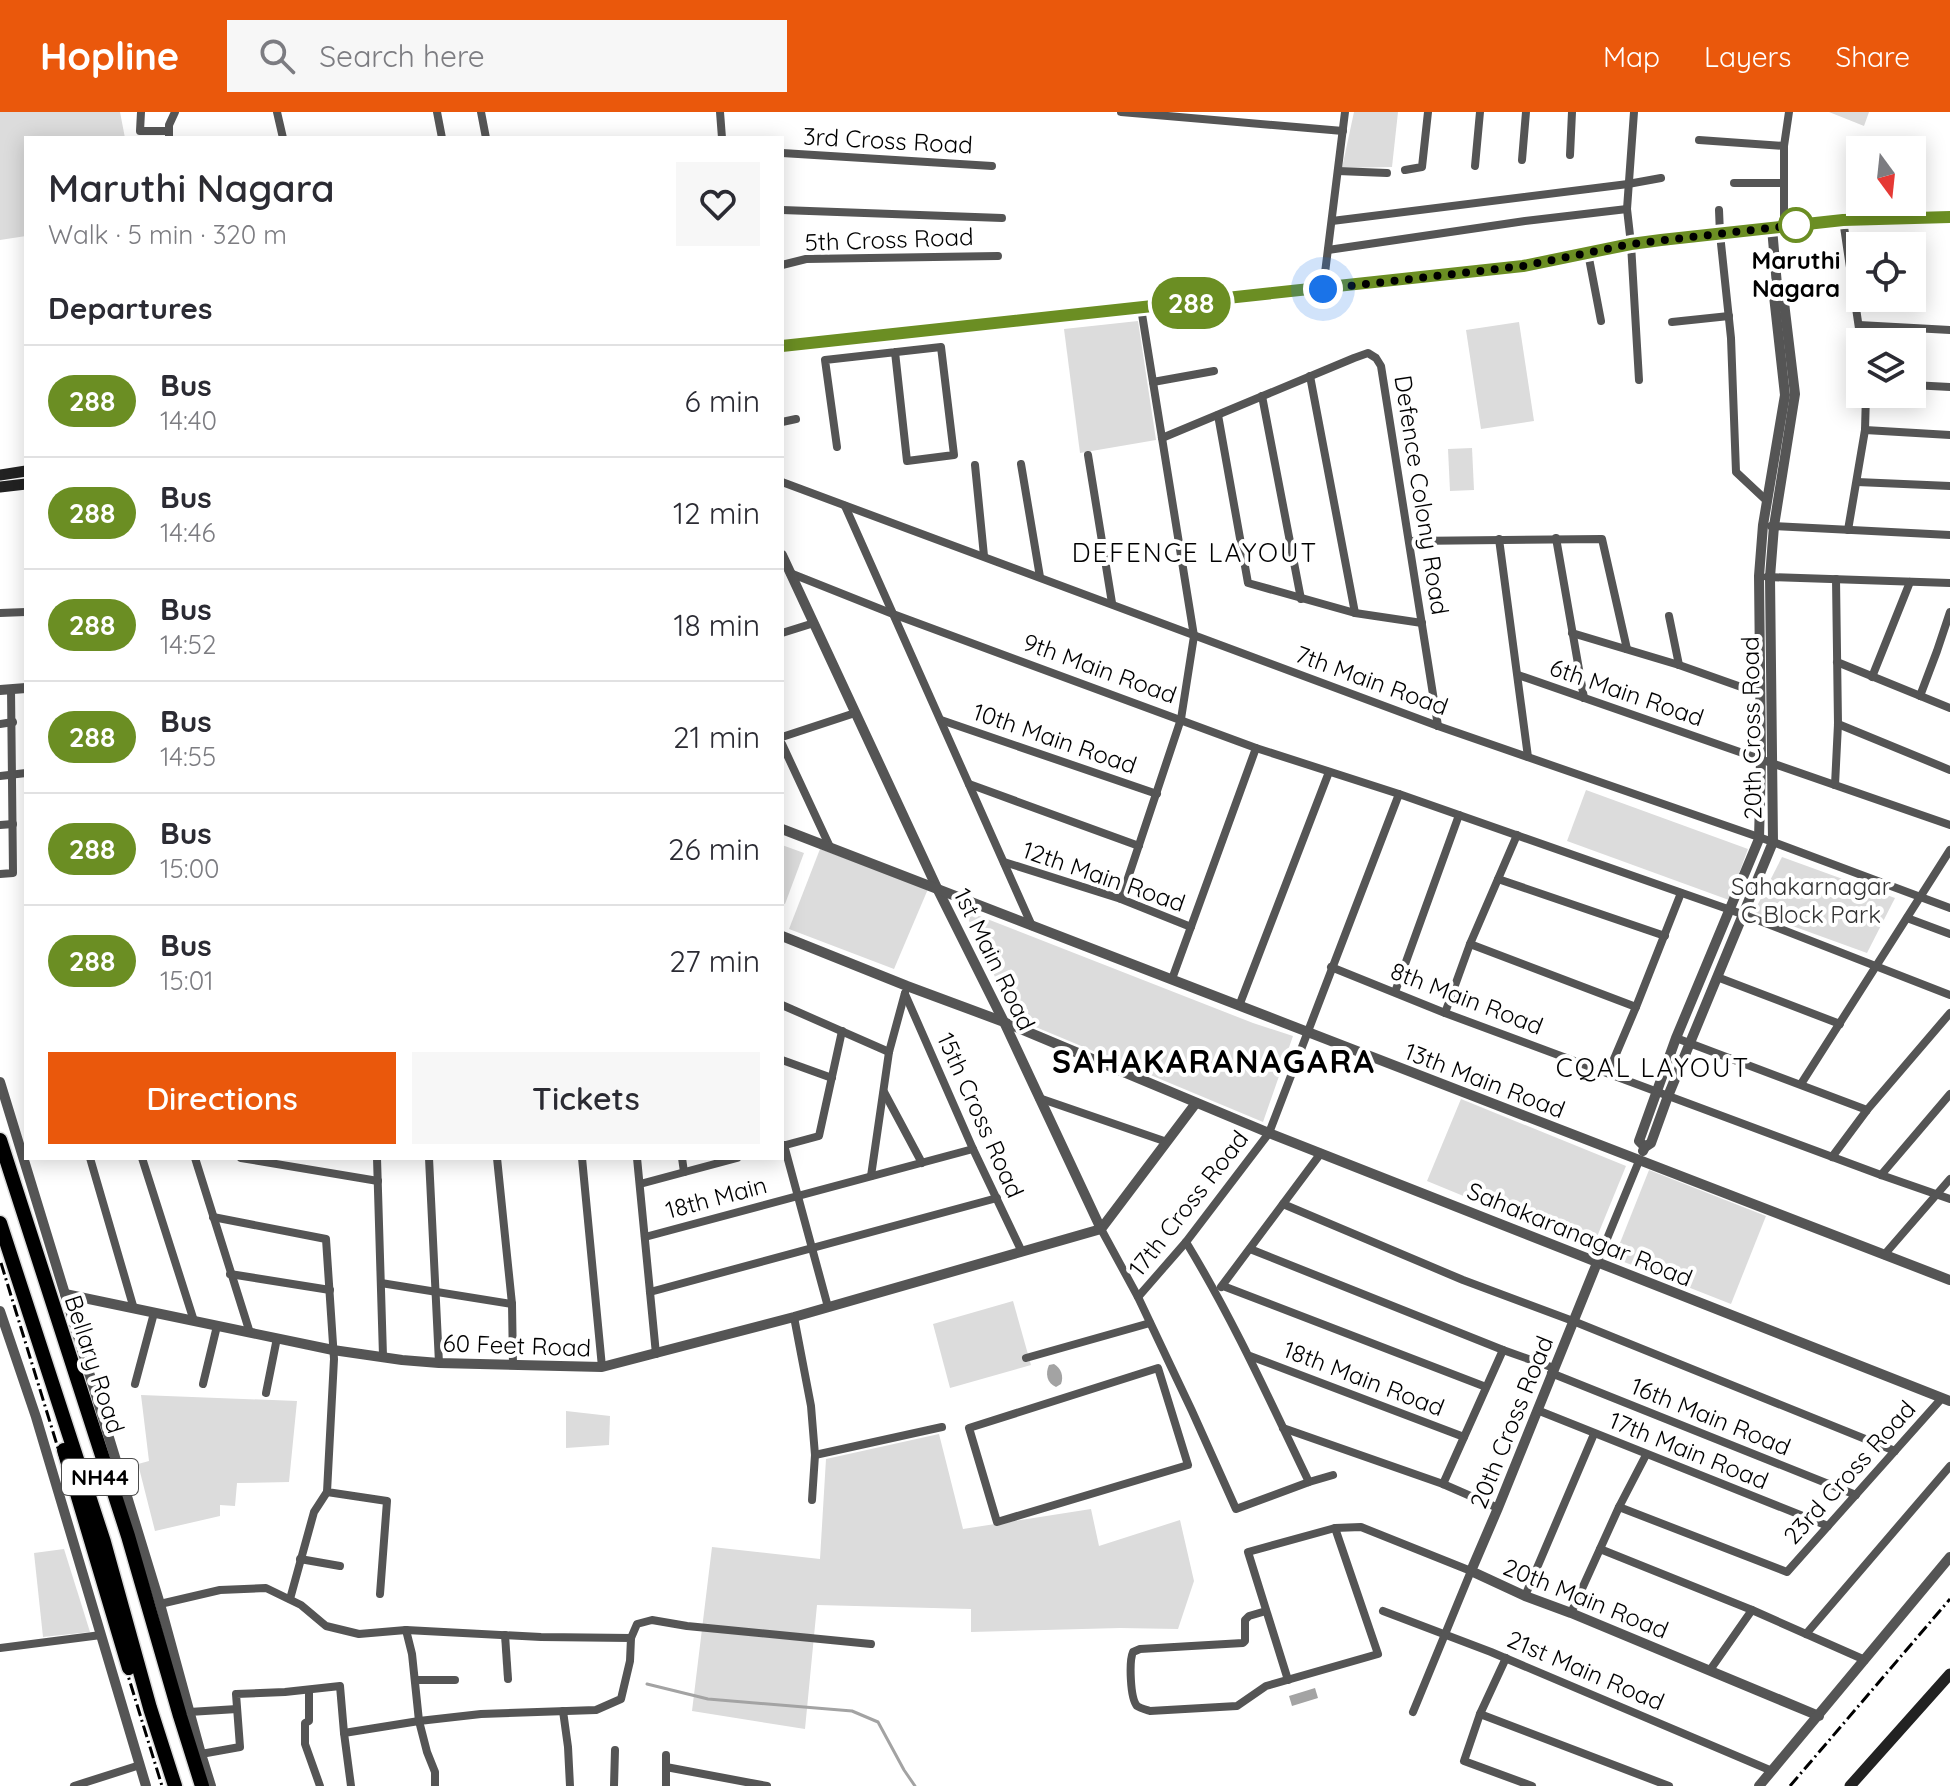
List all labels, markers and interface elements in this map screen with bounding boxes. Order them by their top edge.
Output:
search box [227,20,787,92]
text: Hopline [40,32,179,80]
icon: search [255,34,299,78]
text: Search here [319,37,485,75]
text: Map [1603,39,1660,74]
text: Layers [1704,39,1791,74]
text: Share [1835,39,1910,74]
street label: 3rd Cross Road [802,121,974,159]
north arrow [1846,136,1926,216]
map controls [1846,136,1926,408]
button: heart [676,162,760,246]
text: Maruthi Nagara [48,164,335,212]
marker: Maruthi Nagara [1779,208,1813,242]
text: Walk · 5 min · 320 m [48,218,287,251]
street label: 5th Cross Road [804,221,974,257]
button: locate [1846,232,1926,312]
place label: Maruthi Nagara [1752,245,1840,303]
your location [1303,269,1343,309]
line badge: 288 [1145,277,1237,329]
text: 288 [1168,285,1214,320]
text: Departures [48,289,213,327]
button: layers [1846,328,1926,408]
text: Bus [160,366,212,404]
street label: Defence Colony Road [1388,373,1456,617]
text: 6 min [685,382,760,420]
text: 288 [69,383,115,418]
text: 14:40 [160,404,217,437]
text: Bus [160,478,212,516]
text: 12 min [673,494,760,532]
text: 288 [69,495,115,530]
text: 14:46 [160,516,215,549]
district label: DEFENCE LAYOUT [1072,536,1318,569]
text: Bus [160,590,212,628]
text: 18 min [673,606,760,644]
text: 288 [69,607,115,642]
street label: 9th Main Road [1019,626,1181,710]
text: 14:52 [160,628,216,661]
street label: 20th Cross Road [1734,636,1768,820]
street label: 7th Main Road [1292,639,1452,721]
street label: 6th Main Road [1546,652,1708,732]
street label: 10th Main Road [969,696,1141,780]
text: Bus [160,702,212,740]
text: 21 min [673,718,760,756]
text: 288 [69,719,115,754]
text: 14:55 [160,740,216,773]
text: Bus [160,814,212,852]
text: 26 min [668,830,760,868]
text: 288 [69,831,115,866]
street label: 12th Main Road [1019,834,1189,918]
text: 15:00 [160,852,220,885]
park label: Sahakarnagar C Block Park [1731,871,1891,929]
street label: 1st Main Road [948,883,1042,1035]
text: Bus [160,926,212,964]
text: 27 min [669,942,760,980]
text: 288 [69,943,115,978]
street label: 8th Main Road [1387,955,1547,1041]
text: 15:01 [160,964,214,997]
street label: 15th Cross Road [931,1028,1031,1202]
street label: 13th Main Road [1401,1036,1569,1124]
district label: SAHAKARANAGARA [1052,1041,1376,1081]
district label: CQAL LAYOUT [1556,1051,1750,1084]
button: Directions [48,1052,396,1144]
button: Tickets [412,1052,760,1144]
street label: 17th Cross Road [1122,1124,1254,1282]
street label: 18th Main [662,1169,770,1225]
street label: Sahakaranagar Road [1463,1175,1697,1293]
street label: Bellary Road [59,1291,131,1437]
street label: 60 Feet Road [442,1327,592,1363]
street label: 20th Cross Road [1463,1331,1559,1513]
street label: 18th Main Road [1279,1334,1449,1422]
street label: 16th Main Road [1627,1370,1795,1462]
street label: 23rd Cross Road [1777,1394,1921,1550]
street label: 17th Main Road [1605,1404,1773,1496]
road number: NH44 [62,1459,138,1495]
street label: 20th Main Road [1499,1551,1673,1645]
street label: 21st Main Road [1503,1623,1669,1717]

